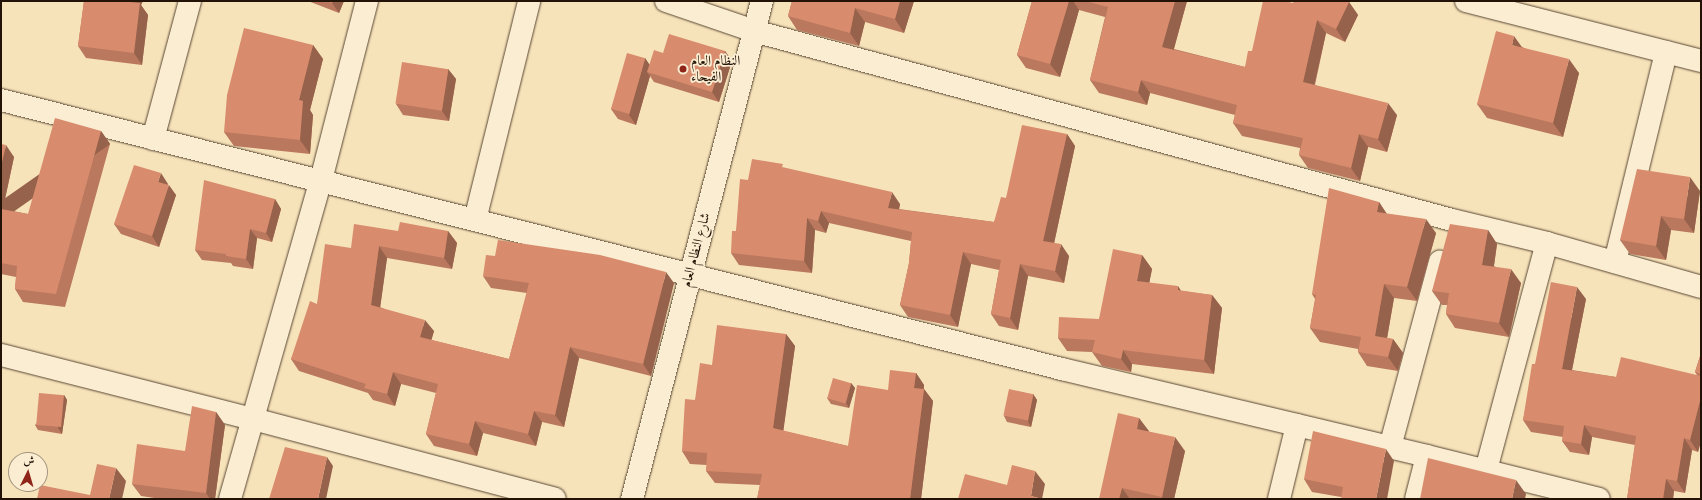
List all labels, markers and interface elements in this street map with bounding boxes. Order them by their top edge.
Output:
place label: النظام العام الفيحاء [691,53,740,86]
marker: النظام العام الفيحاء [678,64,688,74]
street label: شارع النظام العام [678,211,714,289]
north arrow [8,452,48,492]
text: ش [23,454,35,468]

